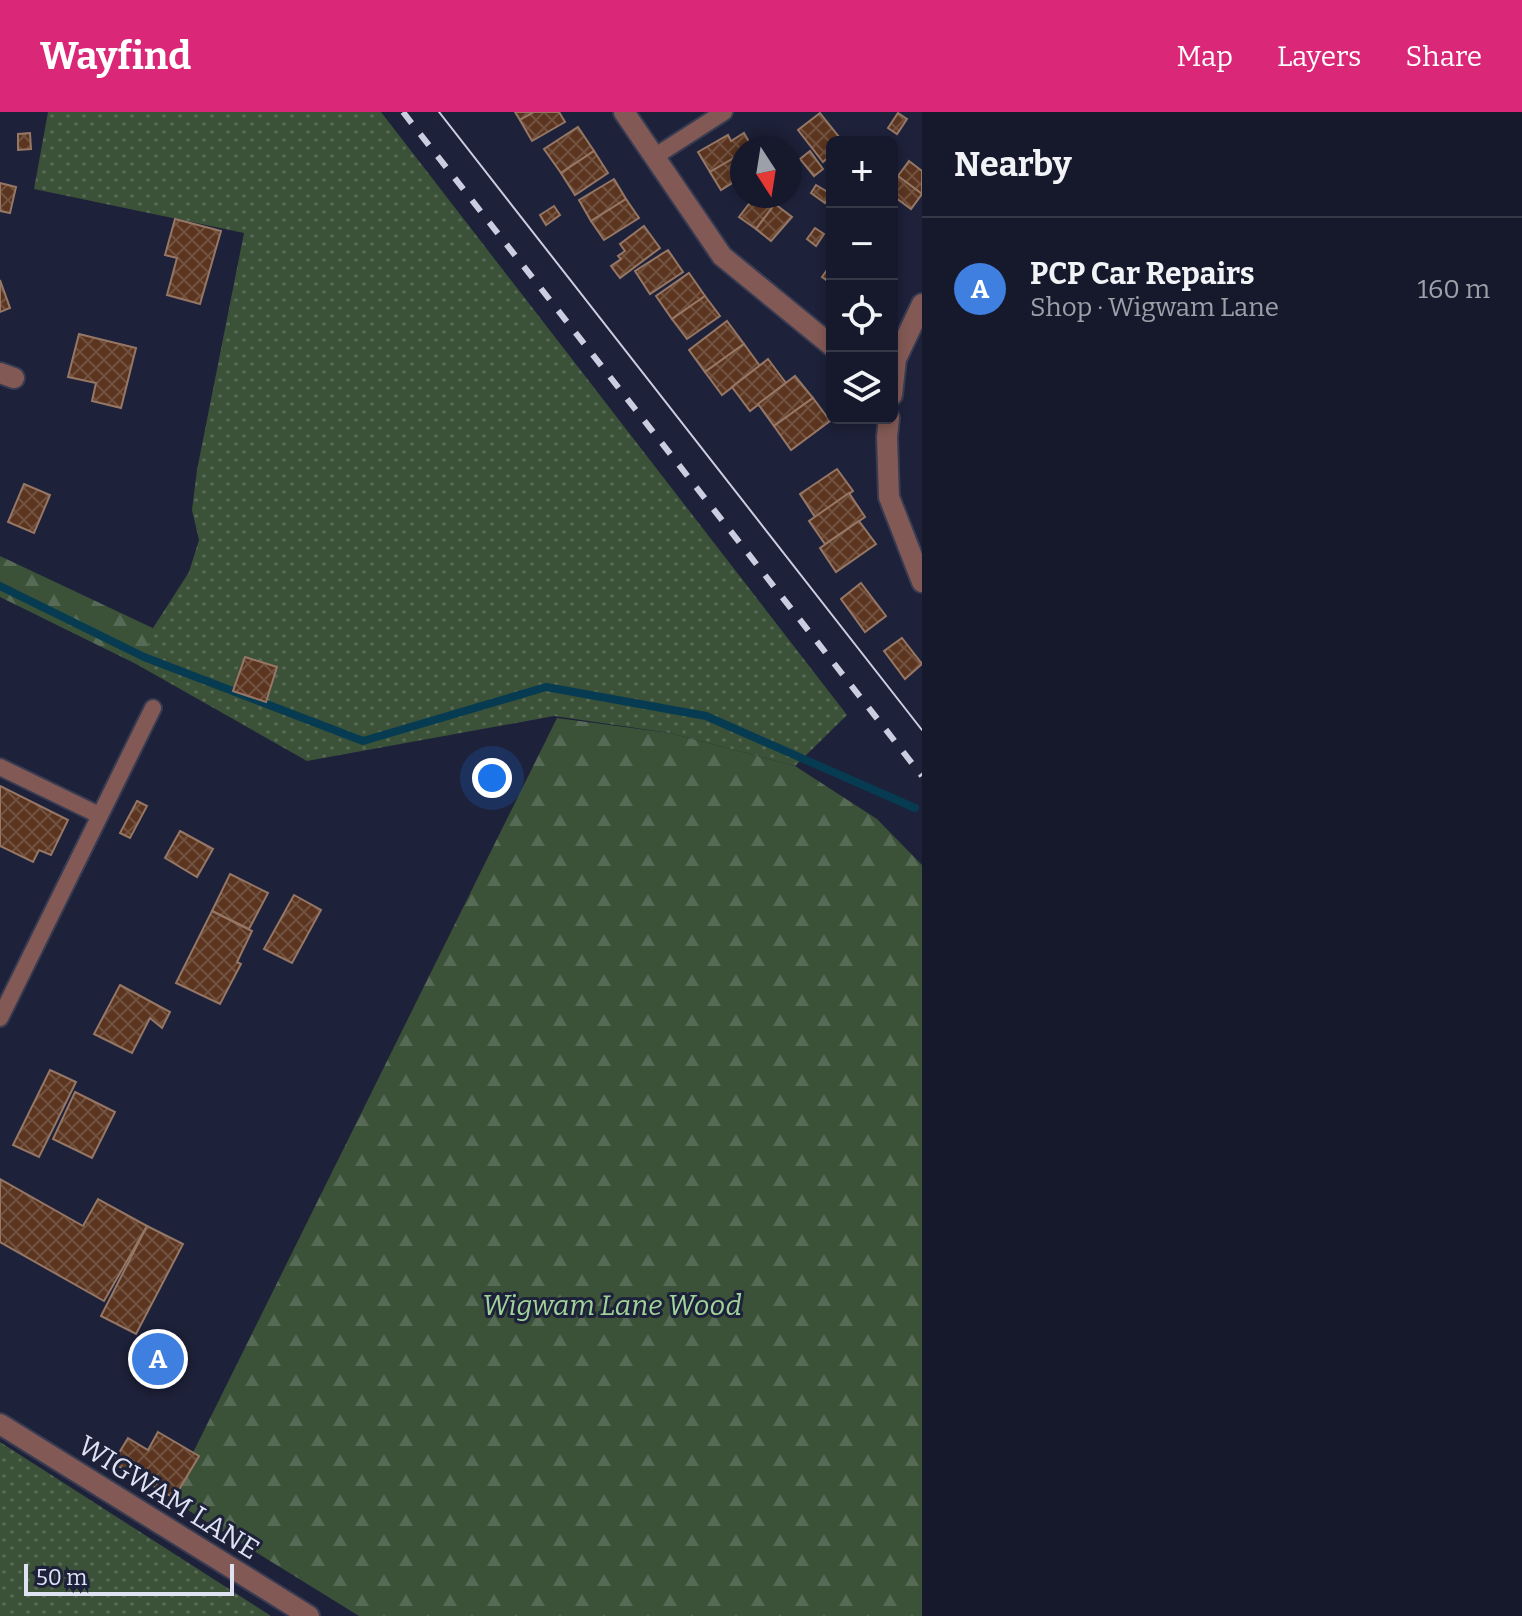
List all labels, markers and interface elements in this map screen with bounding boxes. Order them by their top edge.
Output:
text: Wayfind [40,33,191,79]
text: Map [1176,40,1233,73]
text: Layers [1277,40,1361,73]
text: Share [1405,40,1482,73]
north arrow [730,136,802,208]
map controls [826,136,898,424]
button: + [826,136,898,208]
text: Nearby [954,144,1072,185]
button: − [826,208,898,280]
text: PCP Car Repairs [1030,256,1255,292]
text: A [971,274,989,305]
text: 160 m [1418,274,1490,305]
button: locate [826,280,898,352]
text: Shop · Wigwam Lane [1030,292,1279,323]
button: layers [826,352,898,424]
your location [472,758,512,798]
park label: Wigwam Lane Wood [482,1289,742,1322]
pin: A [132,1329,184,1389]
street label: WIGWAM LANE [72,1429,265,1566]
scale bar [24,1560,234,1596]
text: 50 m [36,1564,87,1591]

